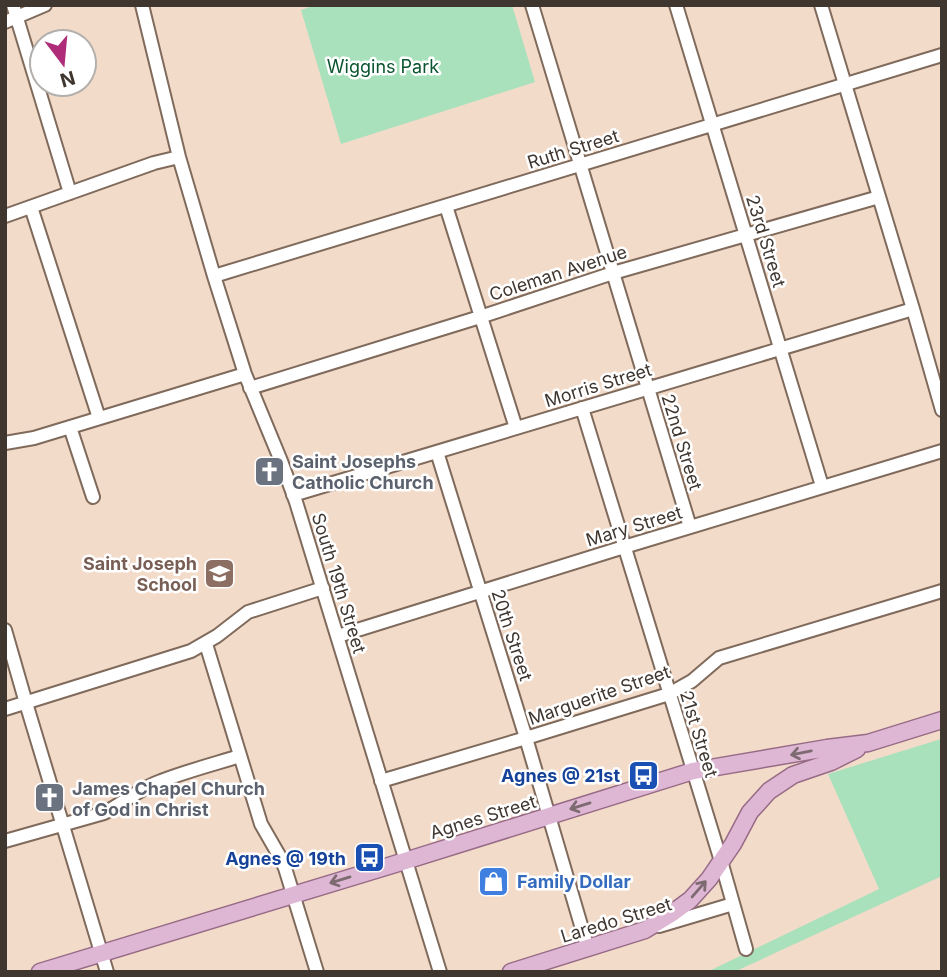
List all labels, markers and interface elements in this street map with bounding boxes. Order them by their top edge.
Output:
north arrow [28,28,98,98]
park label: Wiggins Park [327,56,439,77]
text: N [57,66,78,92]
street label: Ruth Street [525,125,621,173]
street label: 23rd Street [742,192,790,290]
street label: Coleman Avenue [486,241,630,305]
street label: Morris Street [542,359,654,411]
street label: 22nd Street [657,391,707,493]
place label: Saint Josephs Catholic Church [292,451,434,493]
church icon: Saint Josephs Catholic Church [252,454,286,488]
street label: Mary Street [583,501,685,551]
street label: South 19th Street [308,510,370,656]
place label: Saint Joseph School [83,553,197,595]
school or university icon: Saint Joseph School [203,556,237,590]
street label: 20th Street [487,587,537,684]
street label: Marguerite Street [525,661,673,729]
street label: 21st Street [676,688,722,780]
one-way arrow [790,746,813,760]
bus stop icon: Agnes @ 21st [626,758,660,792]
place label: Agnes @ 21st [501,765,620,786]
place label: James Chapel Church of God in Christ [72,778,265,820]
church icon: James Chapel Church of God in Christ [32,781,66,815]
street label: Agnes Street [427,791,539,843]
one-way arrow [570,801,592,814]
bus stop icon: Agnes @ 19th [352,841,386,875]
place label: Agnes @ 19th [225,848,346,869]
shop icon: Family Dollar [477,864,511,898]
place label: Family Dollar [517,871,631,892]
one-way arrow [329,875,351,888]
one-way arrow [691,881,707,899]
street label: Laredo Street [558,893,674,947]

